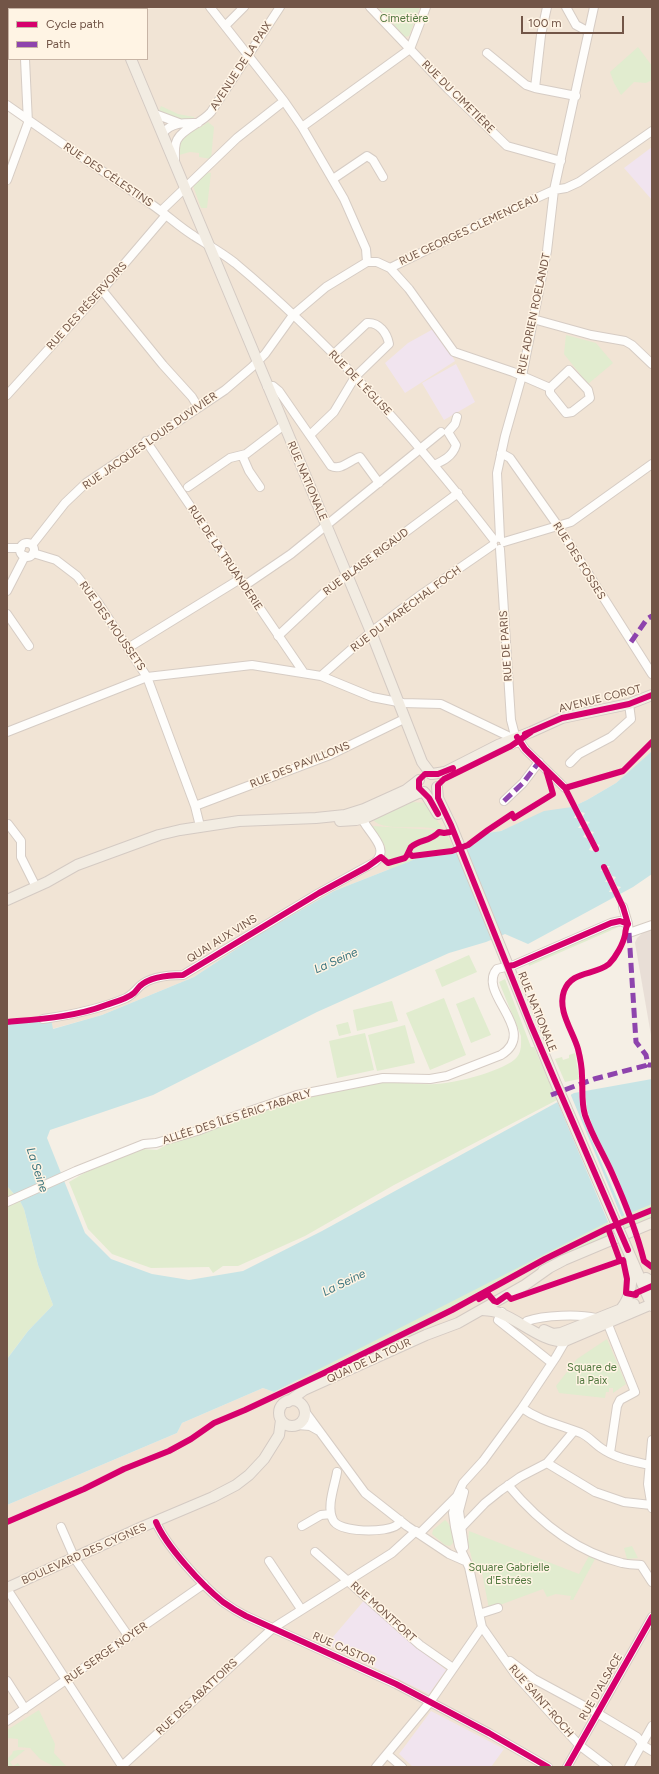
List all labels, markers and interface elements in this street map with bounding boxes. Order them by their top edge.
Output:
legend [8,8,148,60]
scale bar [523,8,626,34]
park label: Cimetière [380,12,428,26]
text: 100 m [528,16,562,30]
text: Cycle path [46,17,104,31]
street label: AVENUE DE LA PAIX [207,19,275,113]
text: Path [46,37,70,51]
street label: RUE DU CIMETIÈRE [419,58,497,136]
street label: RUE DES CÉLESTINS [61,140,155,210]
street label: RUE GEORGES CLEMENCEAU [397,192,541,268]
street label: RUE ADRIEN ROELANDT [515,252,553,376]
street label: RUE DES RÉSERVOIRS [44,259,130,353]
street label: RUE DE L'ÉGLISE [326,348,394,418]
street label: RUE JACQUES LOUIS DUVIVIER [80,389,220,493]
street label: RUE NATIONALE [284,439,330,523]
street label: RUE DE LA TRUANDERIE [185,503,265,613]
street label: RUE DES FOSSES [550,520,608,602]
street label: RUE BLAISE RIGAUD [321,526,411,598]
street label: RUE DU MARÉCHAL FOCH [348,563,464,655]
street label: RUE DES MOUSSETS [76,579,148,673]
street label: RUE DE PARIS [497,610,515,682]
street label: AVENUE COROT [557,682,643,716]
street label: RUE DES PAVILLONS [248,739,352,791]
street label: QUAI AUX VINS [185,912,259,966]
water label: La Seine [312,945,360,977]
street label: RUE NATIONALE [515,970,559,1054]
street label: ALLÉE DES ÎLES ÉRIC TABARLY [161,1087,313,1147]
water label: La Seine [23,1146,51,1194]
water label: La Seine [320,1266,368,1300]
street label: QUAI DE LA TOUR [325,1336,413,1386]
park label: Square de la Paix [567,1361,617,1387]
street label: BOULEVARD DES CYGNES [20,1520,148,1588]
park label: Square Gabrielle d'Estrées [469,1561,549,1587]
street label: RUE MONTFORT [347,1579,419,1645]
street label: RUE SERGE NOYER [62,1619,150,1687]
street label: RUE CASTOR [310,1629,378,1669]
street label: RUE D'ALSACE [576,1651,626,1723]
street label: RUE DES ABATTOIRS [154,1656,240,1738]
street label: RUE SAINT-ROCH [506,1662,576,1740]

